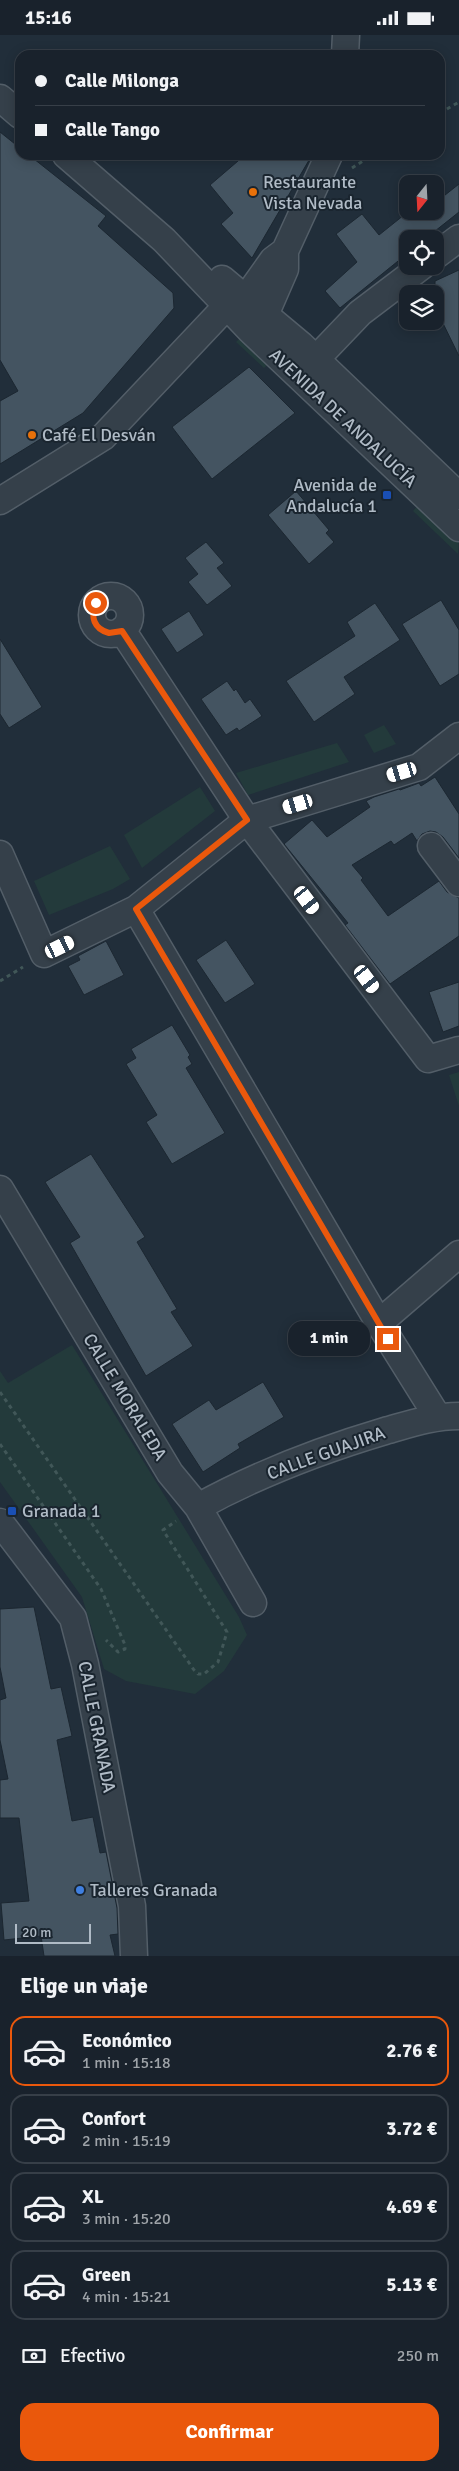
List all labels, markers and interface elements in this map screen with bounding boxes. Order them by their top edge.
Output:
text: 15:16 [25,6,72,30]
text: Calle Milonga [65,69,179,93]
text: Calle Tango [65,118,160,142]
place label: Restaurante Vista Nevada [263,171,362,214]
north arrow [399,175,444,220]
map controls [399,175,444,330]
marker: Restaurante Vista Nevada [247,186,259,198]
button: locate [399,230,444,275]
button: layers [399,285,444,330]
street label: AVENIDA DE ANDALUCÍA [265,344,421,492]
place label: Café El Desván [42,424,156,446]
marker: Café El Desván [26,429,38,441]
place label: Avenida de Andalucía 1 [286,474,377,517]
marker: Avenida de Andalucía 1 [381,489,393,501]
route start [85,592,107,614]
car [385,760,418,784]
car [281,792,314,816]
car [291,884,322,916]
car [43,934,76,960]
car [351,963,382,995]
callout: 1 min [288,1321,370,1357]
text: 1 min [310,1328,348,1348]
route end [377,1328,399,1350]
street label: CALLE MORALEDA [78,1329,172,1465]
street label: CALLE GUAJIRA [264,1421,388,1485]
place label: Granada 1 [22,1500,100,1522]
marker: Granada 1 [6,1505,18,1517]
street label: CALLE GRANADA [73,1659,121,1795]
place label: Talleres Granada [90,1879,218,1901]
marker: Talleres Granada [74,1884,86,1896]
scale bar [15,1921,91,1944]
text: 20 m [22,1924,51,1941]
text: Elige un viaje [20,1972,148,1999]
icon: car [22,2029,67,2074]
text: Económico [82,2029,172,2053]
text: 2.76 € [386,2039,437,2063]
text: 1 min · 15:18 [82,2053,171,2073]
icon: car [22,2107,67,2152]
text: Confort [82,2107,146,2131]
text: 3.72 € [386,2117,437,2141]
text: 2 min · 15:19 [82,2131,171,2151]
icon: car [22,2185,67,2230]
text: XL [82,2185,104,2209]
text: 4.69 € [386,2195,437,2219]
text: 3 min · 15:20 [82,2209,171,2229]
icon: car [22,2263,67,2308]
text: Green [82,2263,131,2287]
text: 5.13 € [386,2273,437,2297]
text: 4 min · 15:21 [82,2287,171,2307]
icon: cash [20,2342,48,2370]
text: Efectivo [60,2344,125,2368]
text: 250 m [397,2346,439,2366]
button: Confirmar [20,2403,439,2461]

